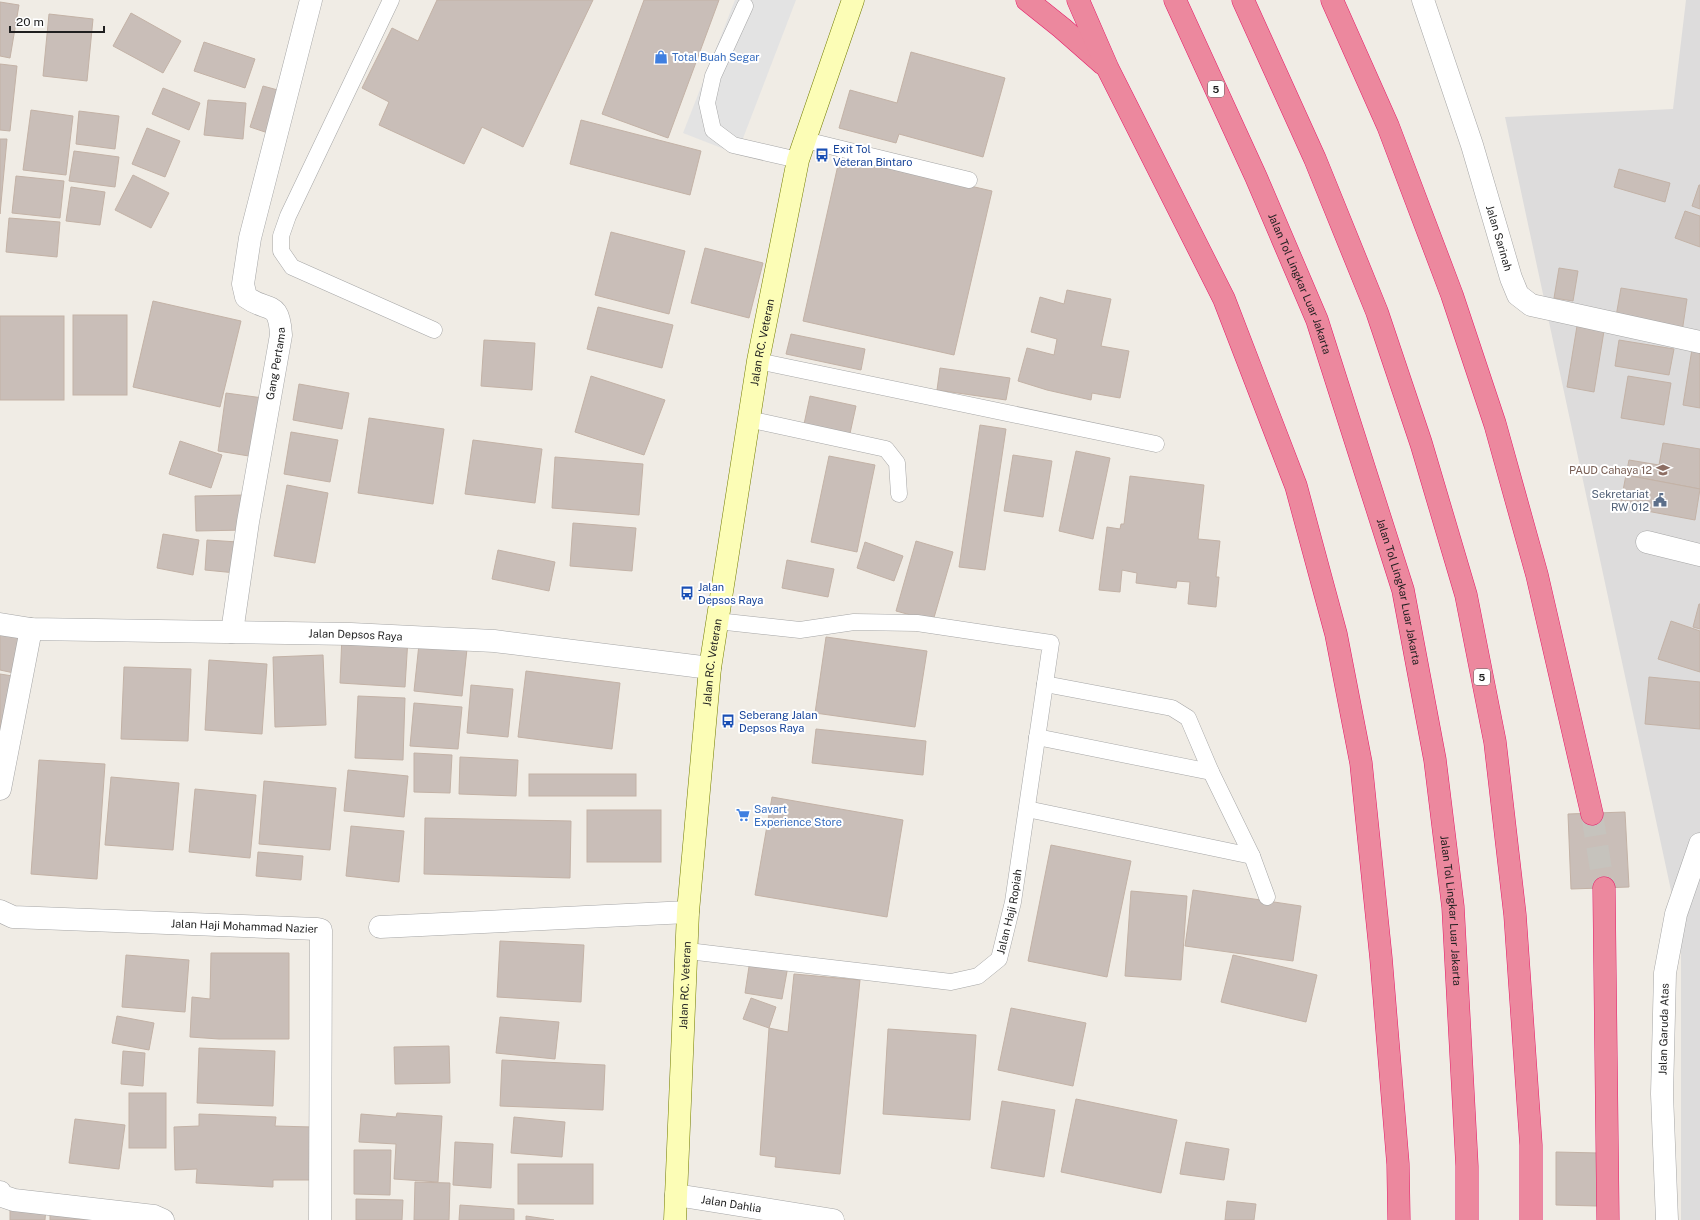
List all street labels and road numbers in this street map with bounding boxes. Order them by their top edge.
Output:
road number: 5 [1208,81,1224,97]
street label: Jalan Sarinah [1484,204,1515,272]
street label: Jalan Tol Lingkar Luar Jakarta [1266,211,1333,356]
street label: Jalan RC. Veteran [748,298,776,387]
street label: Gang Pertama [264,327,287,401]
street label: Jalan Tol Lingkar Luar Jakarta [1374,517,1423,666]
street label: Jalan RC. Veteran [701,618,724,707]
street label: Jalan Depsos Raya [308,627,403,643]
road number: 5 [1474,669,1490,685]
street label: Jalan Tol Lingkar Luar Jakarta [1438,835,1463,986]
street label: Jalan Haji Ropiah [994,868,1024,956]
street label: Jalan Haji Mohammad Nazier [171,917,318,935]
street label: Jalan RC. Veteran [677,941,693,1030]
street label: Jalan Garuda Atas [1656,983,1671,1075]
street label: Jalan Dahlia [700,1193,762,1215]

